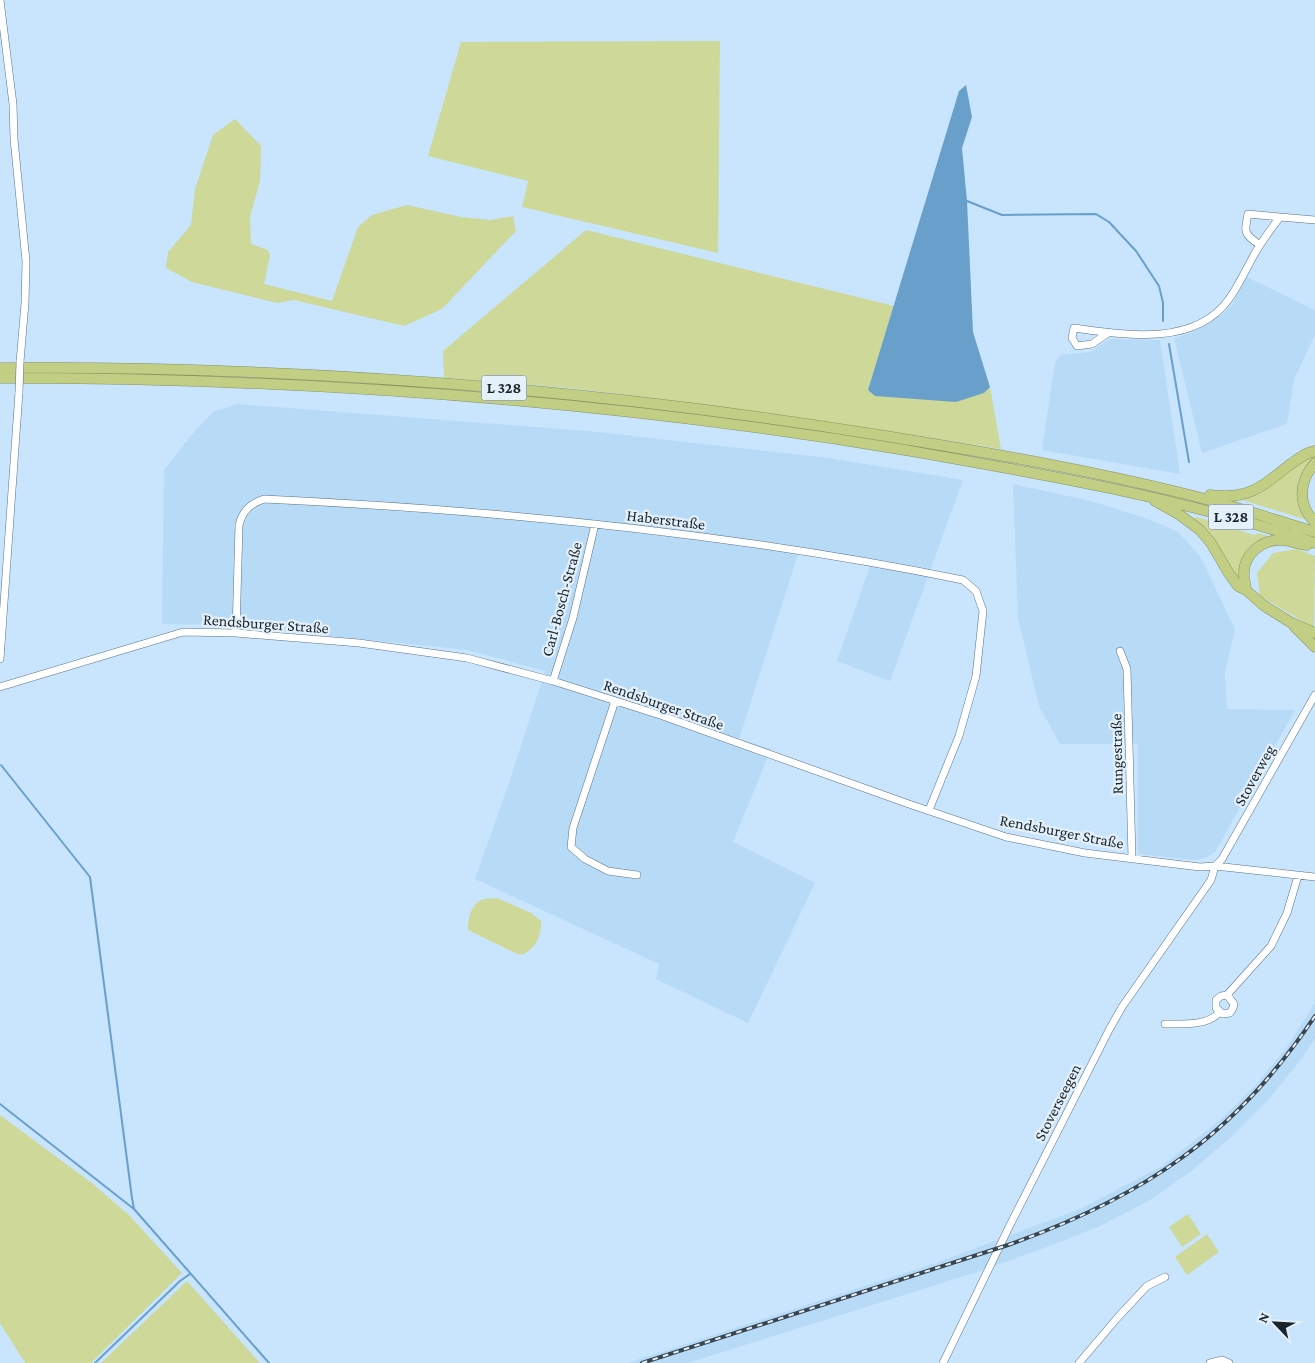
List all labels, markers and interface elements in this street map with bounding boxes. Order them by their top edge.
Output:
road number: L 328 [482,376,526,400]
road number: L 328 [1208,504,1254,530]
street label: Haberstraße [626,506,706,533]
street label: Carl-Bosch-Straße [538,540,585,658]
street label: Rendsburger Straße [203,611,329,637]
street label: Rendsburger Straße [601,676,726,734]
street label: Rungestraße [1107,713,1127,795]
street label: Stoverweg [1231,742,1279,809]
street label: Rendsburger Straße [998,811,1125,853]
street label: Stoverseegen [1031,1061,1085,1144]
north arrow [1250,1298,1300,1348]
text: N [1254,1309,1273,1325]

